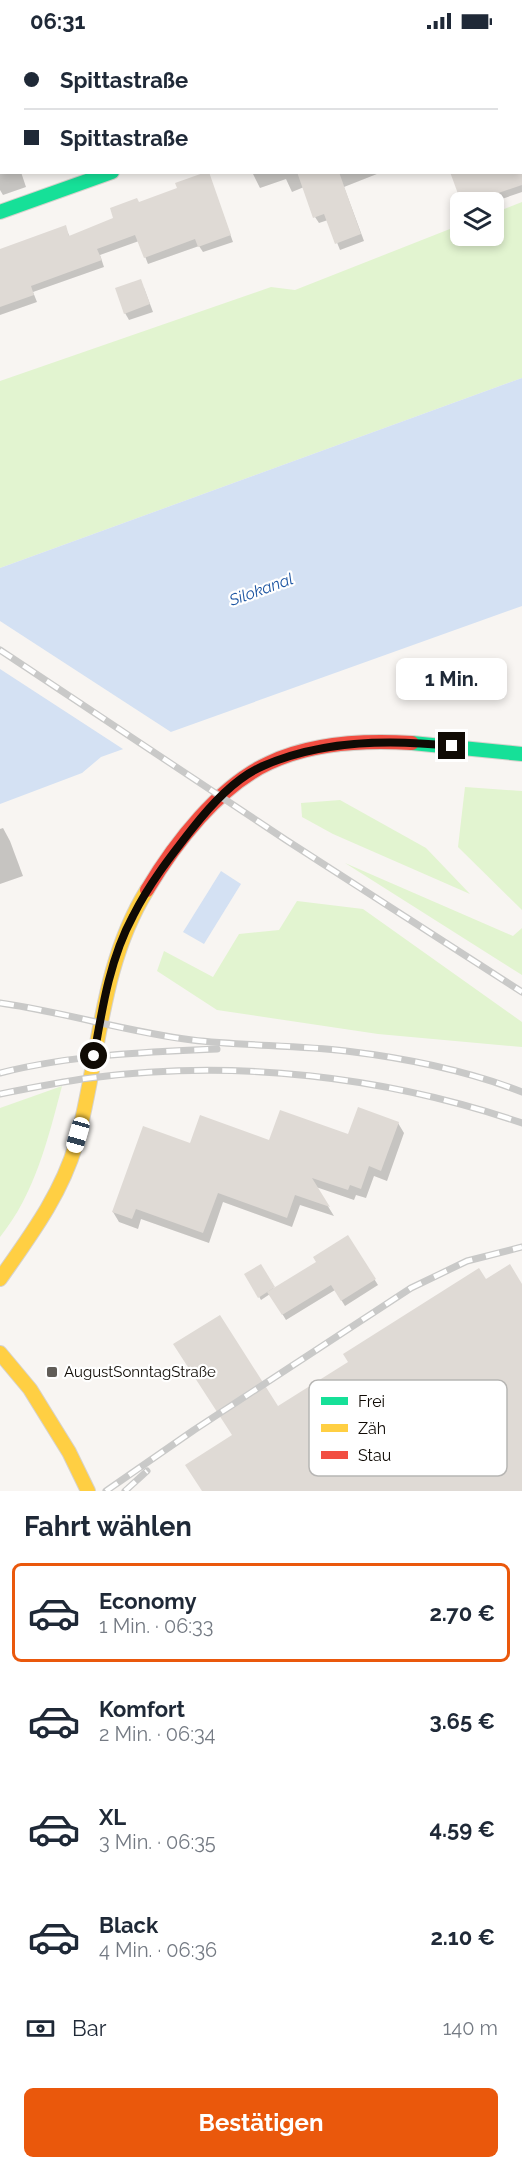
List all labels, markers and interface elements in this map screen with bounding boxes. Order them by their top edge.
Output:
text: 06:31 [30,8,85,34]
text: Spittastraße [60,67,188,93]
text: Spittastraße [60,125,188,151]
map controls [450,192,504,246]
button: layers [450,192,504,246]
water label: Silokanal [226,569,296,610]
callout: 1 Min. [396,659,508,701]
text: 1 Min. [425,667,478,691]
route end [438,732,465,759]
route start [80,1042,107,1069]
car [64,1115,92,1155]
place label: AugustSonntagStraße [64,1363,216,1381]
marker: AugustSonntagStraße [45,1365,59,1379]
legend [309,1380,507,1476]
text: Frei [358,1392,385,1411]
text: Zäh [358,1419,386,1438]
text: Stau [358,1446,391,1465]
text: Fahrt wählen [24,1511,192,1542]
icon: car [27,1586,81,1640]
text: Economy [99,1588,197,1614]
text: 2.70 € [429,1600,495,1626]
text: 1 Min. · 06:33 [99,1614,213,1638]
icon: car [27,1694,81,1748]
text: Komfort [99,1696,185,1722]
text: 3.65 € [429,1708,495,1734]
text: 2 Min. · 06:34 [99,1722,216,1746]
icon: car [27,1802,81,1856]
text: XL [99,1804,126,1830]
text: 4.59 € [430,1816,495,1842]
text: 3 Min. · 06:35 [99,1830,216,1854]
icon: car [27,1910,81,1964]
text: Black [99,1912,158,1938]
text: 2.10 € [430,1924,495,1950]
text: 4 Min. · 06:36 [99,1938,217,1962]
icon: cash [24,2012,57,2045]
text: Bar [72,2015,106,2041]
text: 140 m [443,2016,498,2040]
button: Bestätigen [24,2088,498,2157]

